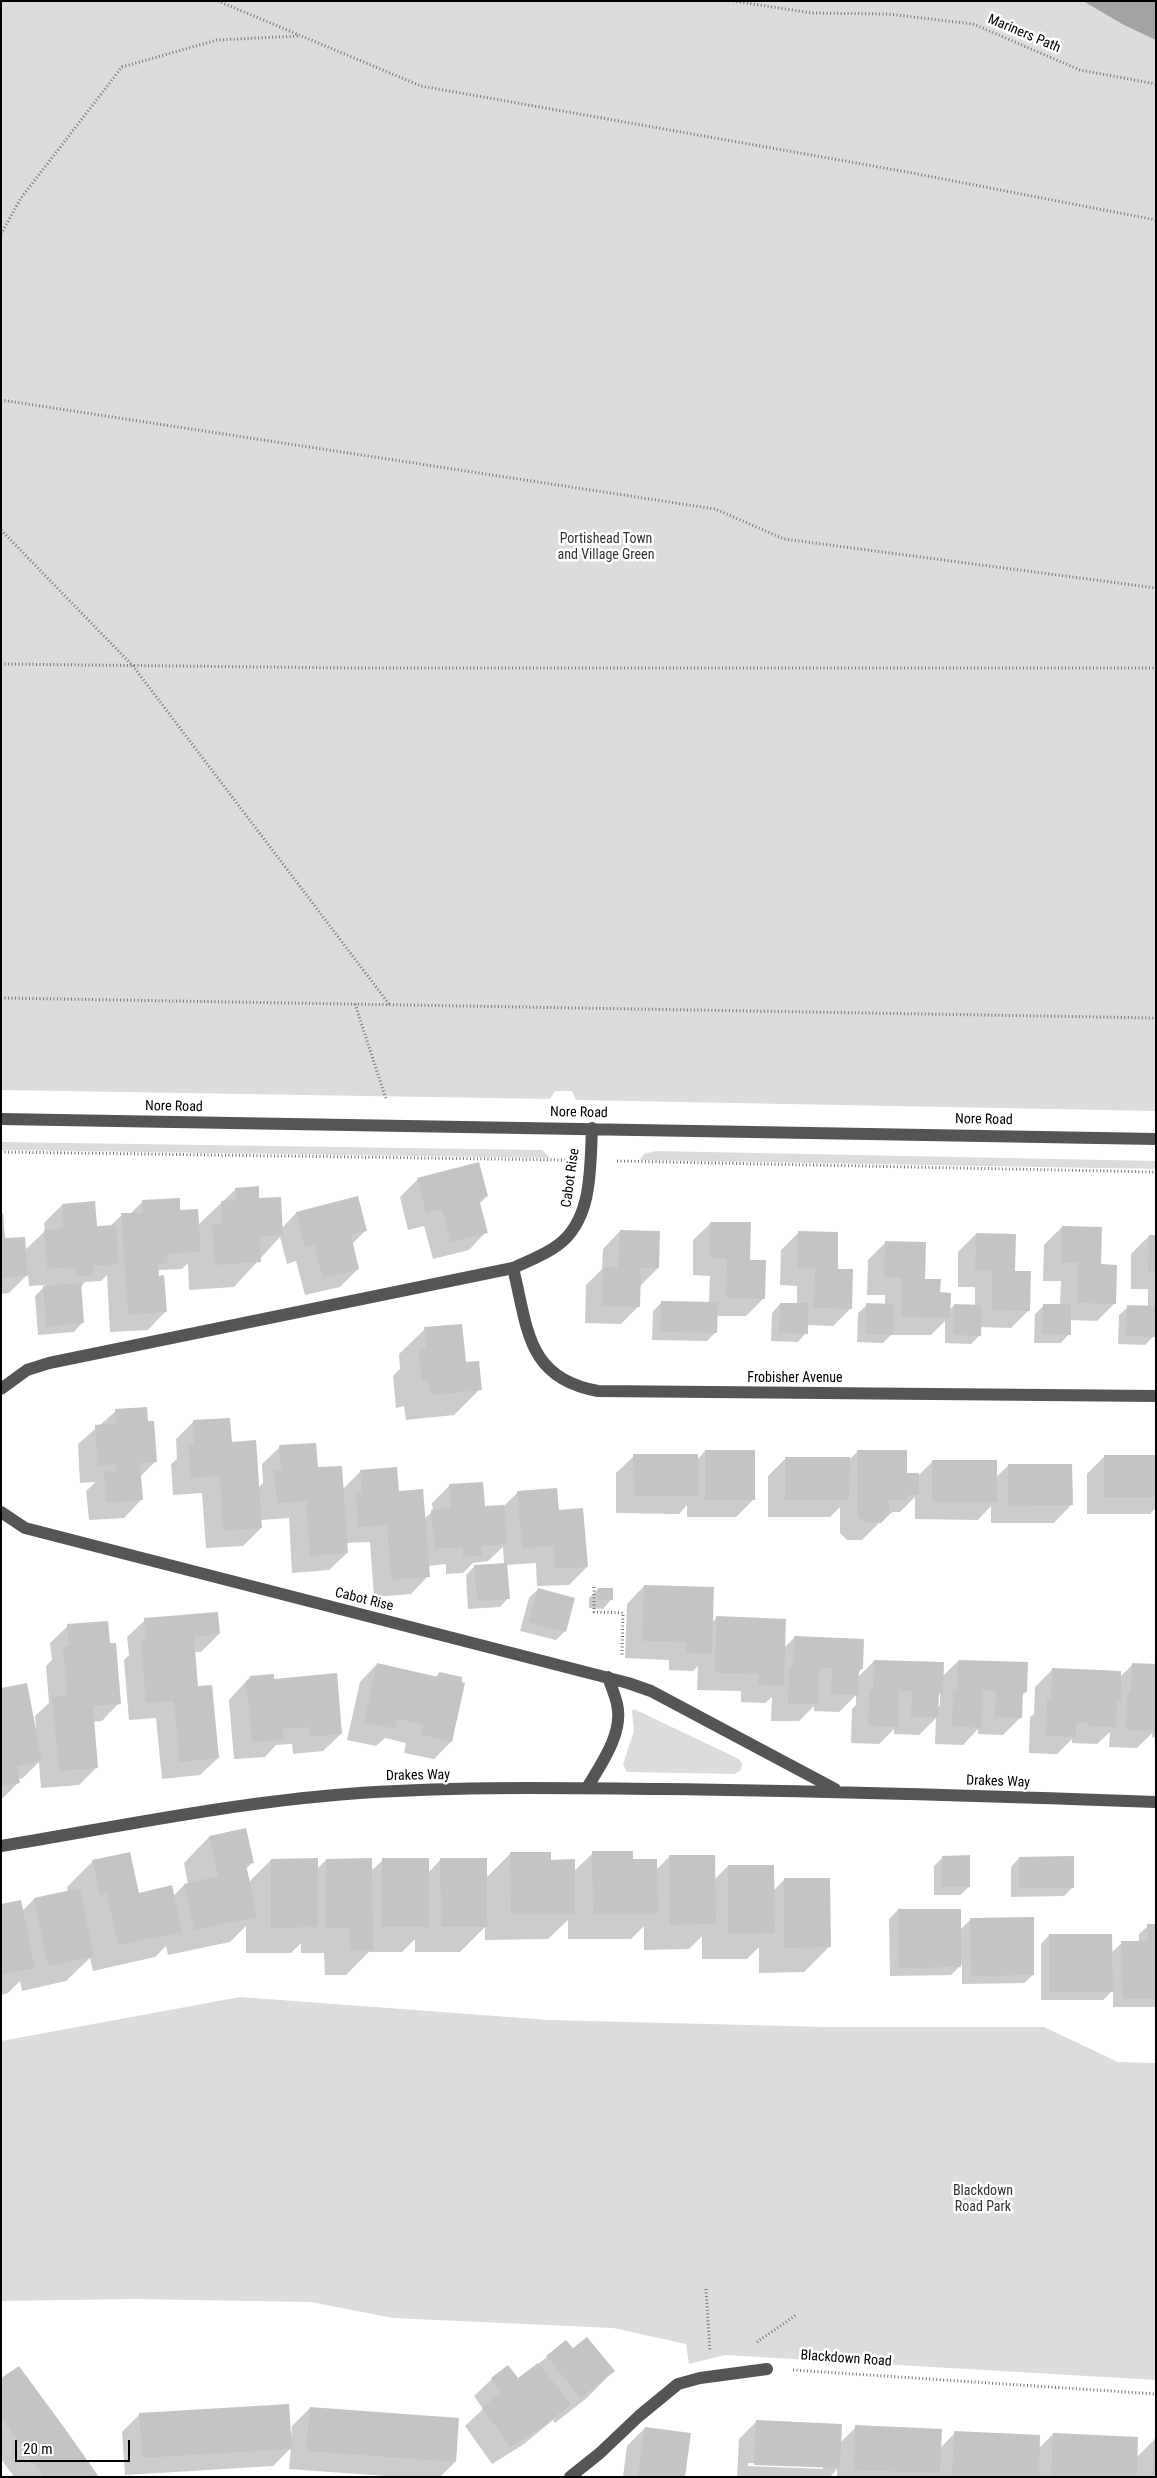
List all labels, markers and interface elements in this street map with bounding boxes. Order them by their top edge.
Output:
street label: Mariners Path [985,11,1063,57]
park label: Portishead Town and Village Green [558,531,654,564]
street label: Nore Road [145,1098,203,1116]
street label: Nore Road [550,1104,608,1122]
street label: Nore Road [955,1111,1013,1129]
street label: Cabot Rise [559,1147,583,1209]
street label: Frobisher Avenue [747,1370,843,1386]
street label: Cabot Rise [333,1585,395,1615]
street label: Drakes Way [386,1767,450,1785]
street label: Drakes Way [966,1772,1030,1792]
park label: Blackdown Road Park [953,2183,1013,2216]
street label: Blackdown Road [800,2347,892,2371]
scale bar [18,2430,132,2462]
text: 20 m [23,2440,53,2458]

